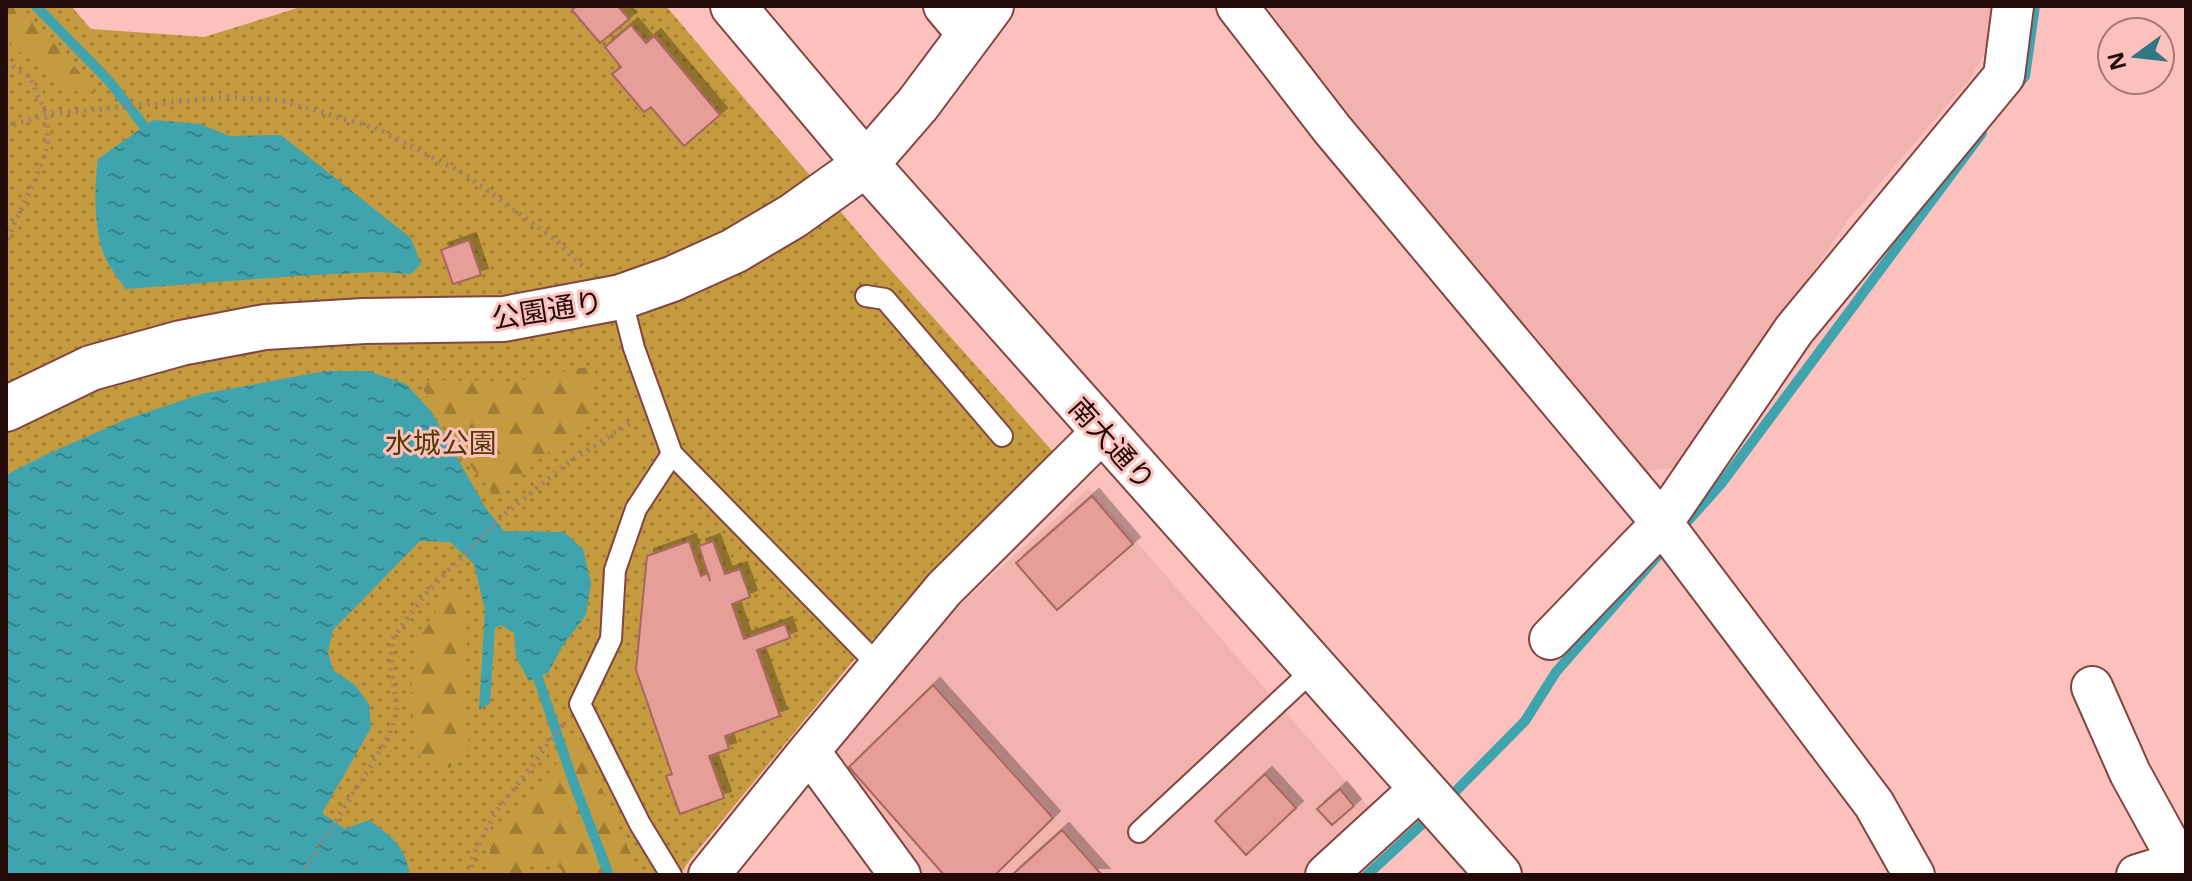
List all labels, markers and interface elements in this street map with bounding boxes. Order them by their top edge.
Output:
north arrow [2096,16,2176,96]
text: N [2099,49,2133,74]
street label: 公園通り [489,281,605,337]
street label: 南大通り [1061,389,1165,497]
park label: 水城公園 [385,423,497,461]

